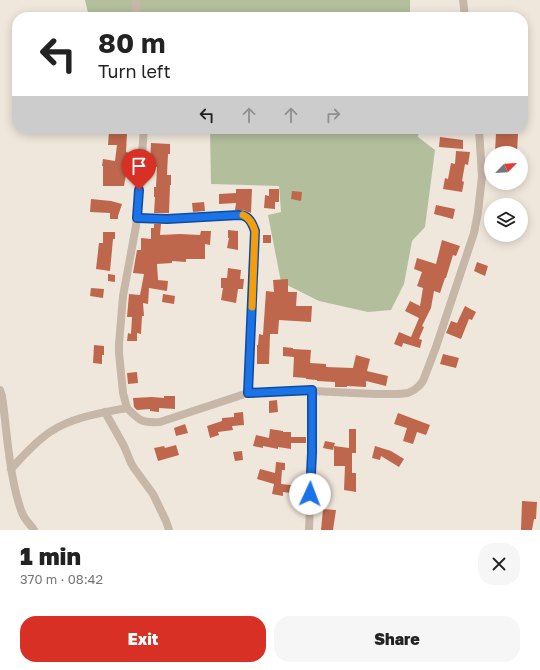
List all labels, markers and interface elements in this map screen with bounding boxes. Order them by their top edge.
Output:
text: 80 m [98,26,166,59]
icon: left [32,28,84,80]
text: Turn left [98,60,171,82]
icon: left [196,104,218,126]
icon: ahead [238,104,260,126]
icon: ahead [280,104,302,126]
icon: right [322,104,344,126]
north arrow [484,146,528,190]
map controls [484,146,528,242]
pin [122,149,156,190]
icon: arrive [128,155,150,177]
button: layers [484,198,528,242]
position arrow [289,473,331,515]
text: 1 min [20,541,81,570]
button: close [478,543,520,585]
text: 370 m · 08:42 [20,571,103,587]
button: Exit [20,616,266,662]
button: Share [274,616,520,662]

